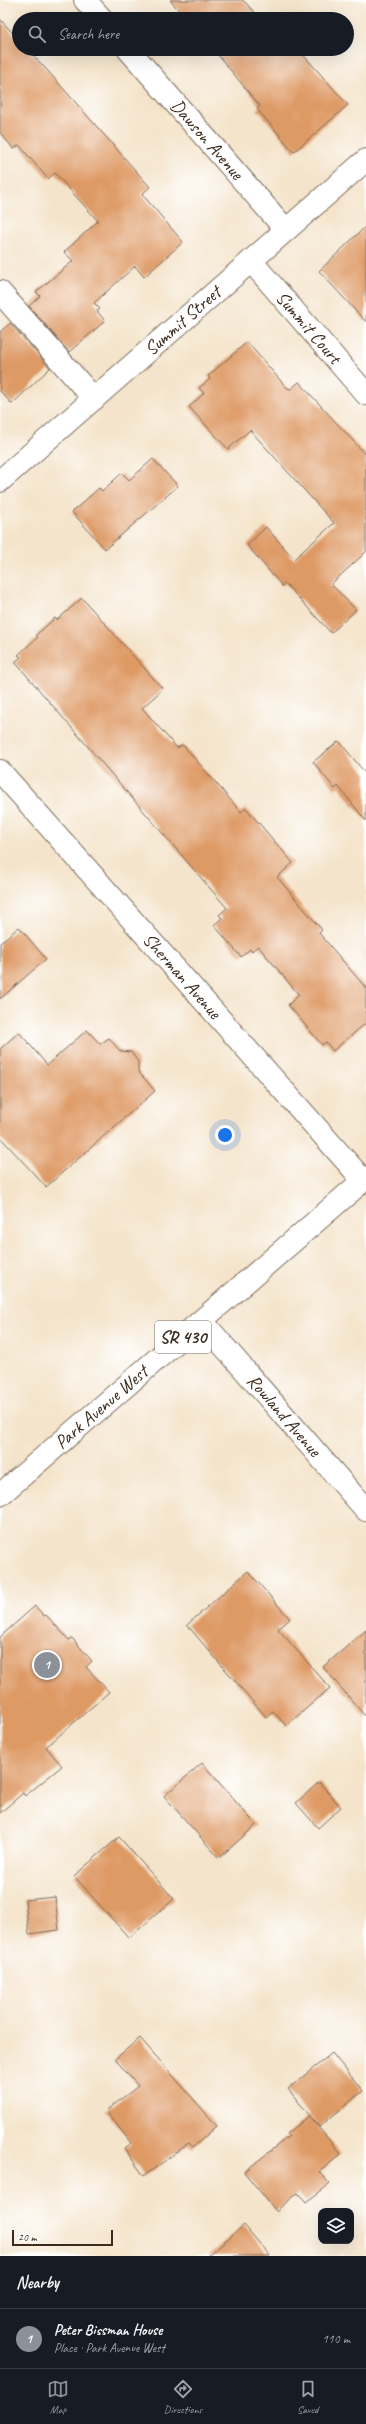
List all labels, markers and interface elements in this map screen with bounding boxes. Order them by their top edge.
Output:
search box [12,12,354,56]
icon: search [26,23,48,45]
text: Search here [58,25,119,44]
street label: Dawson Avenue [165,94,250,186]
street label: Summit Street [139,279,228,361]
street label: Summit Court [271,286,348,370]
street label: Sherman Avenue [137,928,227,1025]
your location [215,1125,235,1145]
road number: SR 430 [155,1321,211,1353]
street label: Park Avenue West [50,1359,155,1454]
street label: Rowland Avenue [242,1369,327,1463]
pin: 1 [34,1650,60,1680]
map controls [318,2208,354,2244]
button: layers [318,2208,354,2244]
scale bar [12,2228,113,2247]
text: 20 m [18,2230,37,2244]
text: Nearby [16,2272,59,2293]
text: Peter Bissman House [54,2321,162,2340]
text: 1 [26,2331,32,2347]
text: 110 m [322,2331,350,2347]
text: Place · Park Avenue West [54,2340,165,2356]
tab: Map [47,2378,69,2416]
tab: Directions [164,2378,202,2416]
tab: Saved [297,2378,319,2416]

